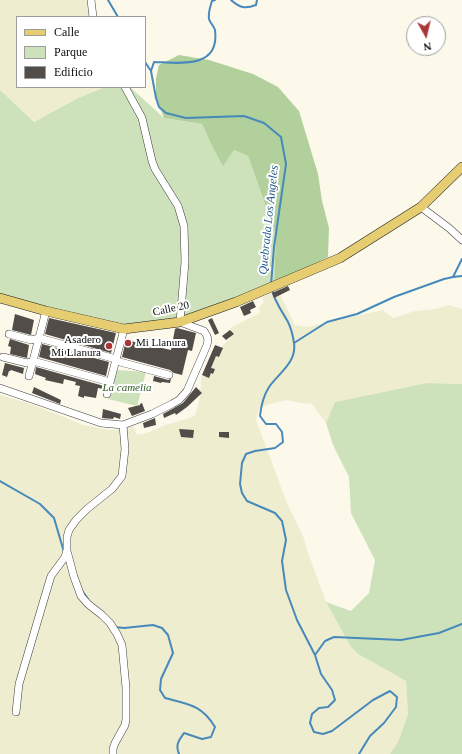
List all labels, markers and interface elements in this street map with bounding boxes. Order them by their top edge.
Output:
legend [16,16,146,88]
north arrow [406,16,446,56]
text: Calle [54,25,79,39]
text: N [423,40,432,53]
text: Parque [54,45,87,59]
text: Edificio [54,65,93,79]
water label: Quebrada Los Angeles [256,165,282,275]
street label: Calle 20 [152,299,190,319]
place label: Asadero Mi Llanura [51,333,101,359]
place label: Mi Llanura [136,336,186,350]
marker: Mi Llanura [123,338,133,348]
marker: Asadero Mi Llanura [104,341,114,351]
park label: La camelia [102,381,152,395]

